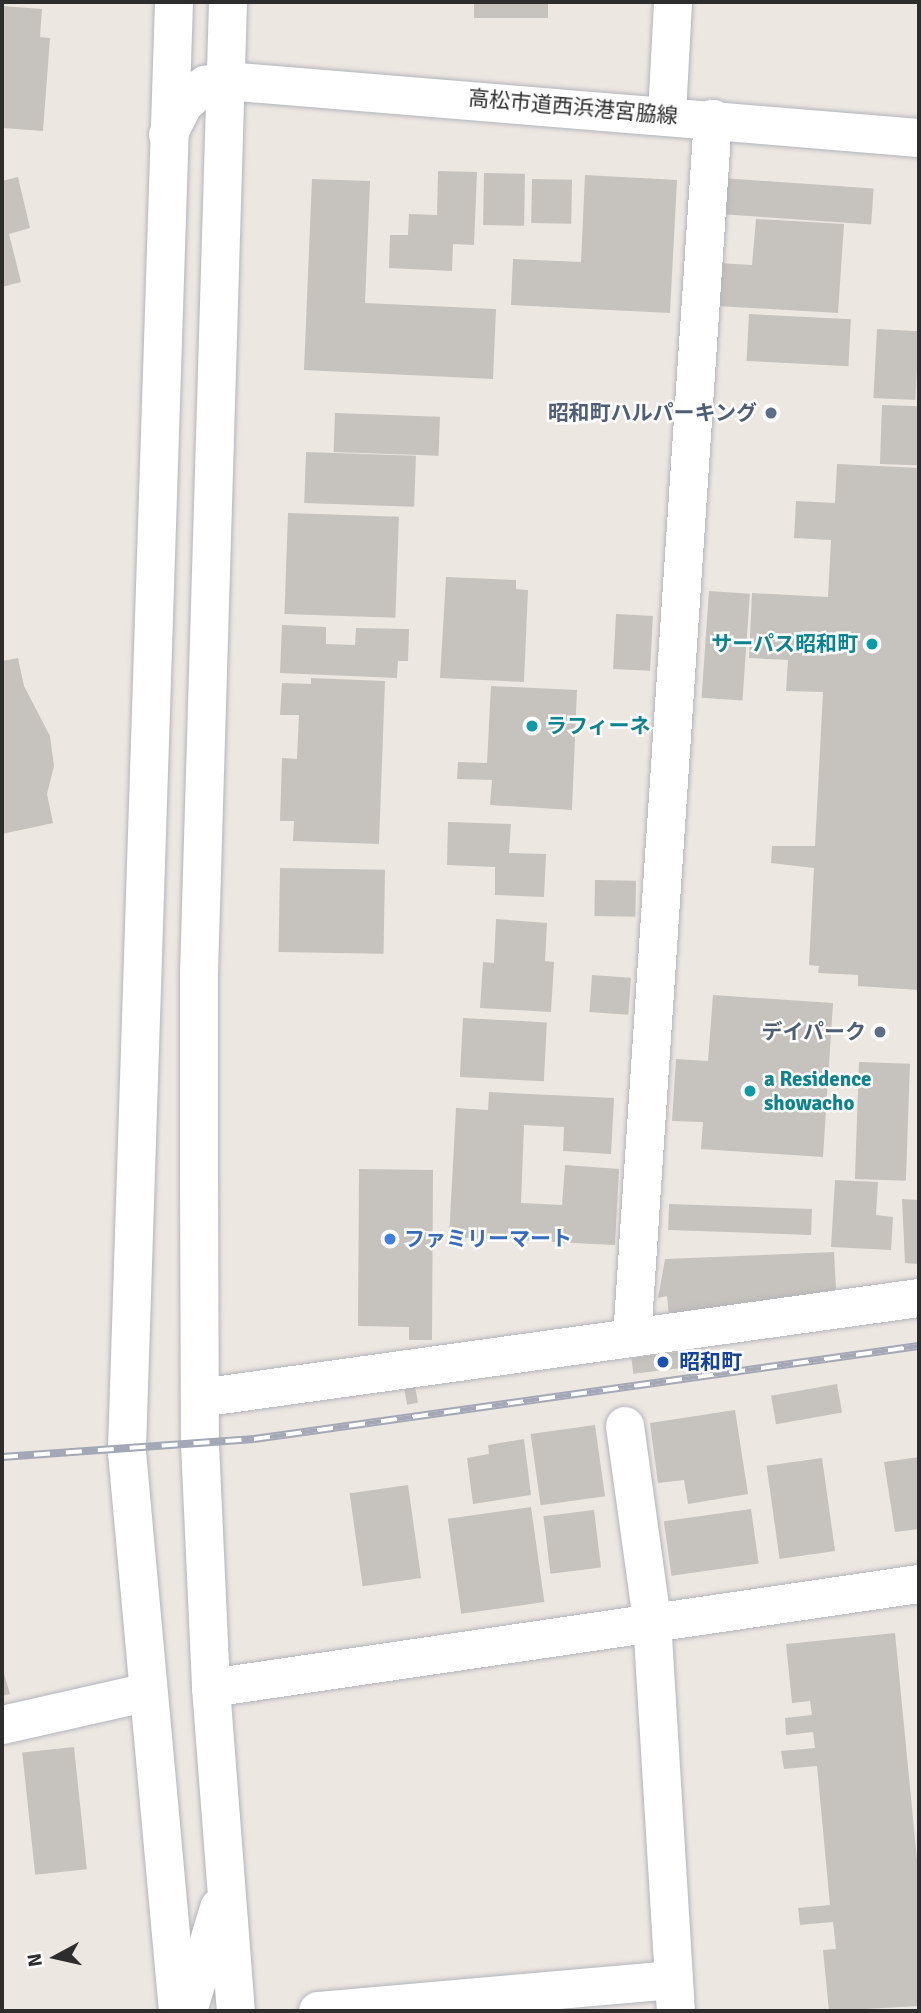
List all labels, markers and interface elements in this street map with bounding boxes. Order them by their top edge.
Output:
street label: 高松市道西浜港宮脇線 [467,85,679,129]
place label: 昭和町ハルパーキング [547,400,757,426]
marker: 昭和町ハルパーキング [763,405,779,421]
place label: サーパス昭和町 [711,631,858,657]
marker: サーパス昭和町 [864,636,880,652]
place label: ラフィーネ [546,713,651,739]
marker: ラフィーネ [524,718,540,734]
place label: デイパーク [761,1019,866,1045]
marker: デイパーク [872,1024,888,1040]
place label: a Residence showacho [764,1066,872,1116]
marker: a Residence showacho [742,1083,758,1099]
place label: ファミリーマート [404,1226,572,1252]
marker: ファミリーマート [382,1231,398,1247]
place label: 昭和町 [679,1349,742,1375]
marker: 昭和町 [653,1352,673,1372]
north arrow [21,1922,91,1992]
text: N [22,1952,48,1968]

